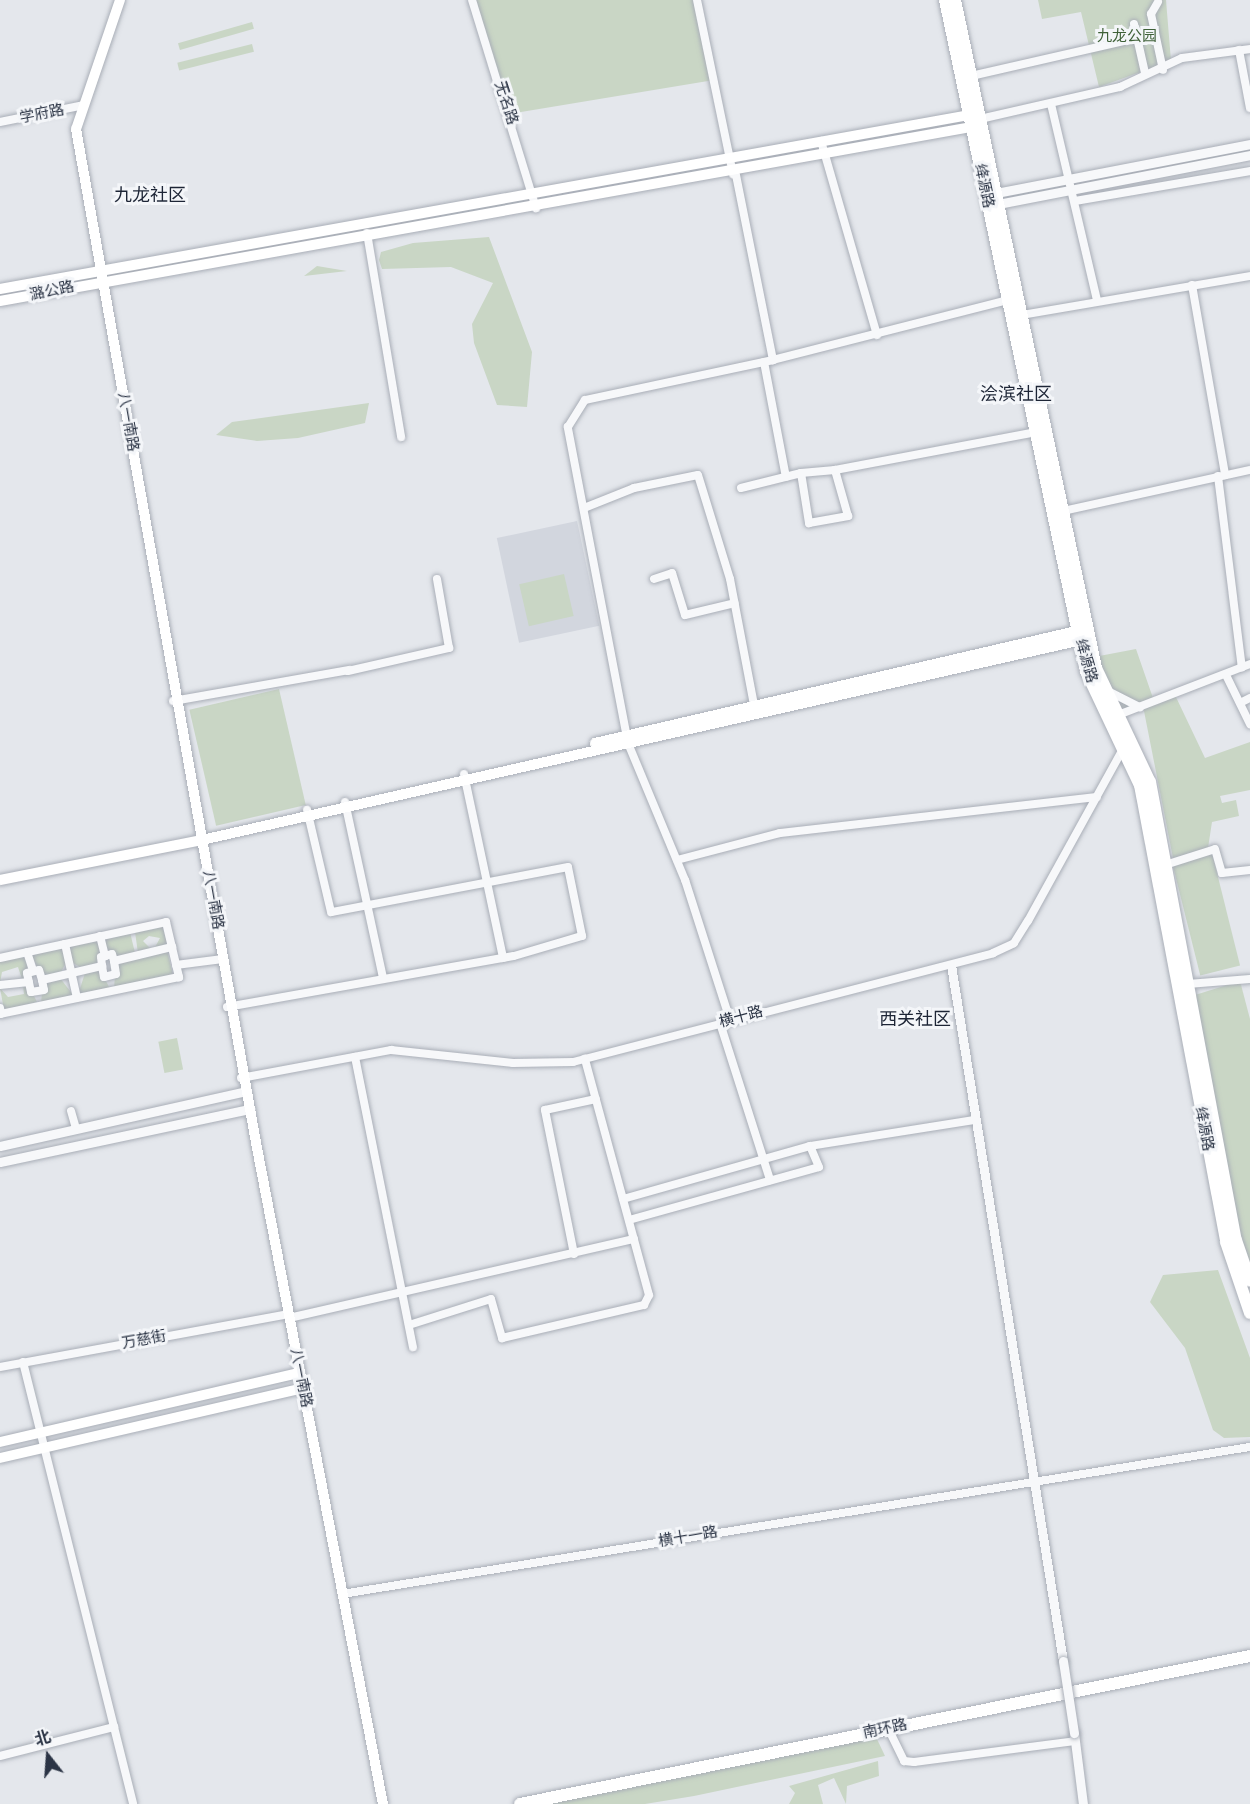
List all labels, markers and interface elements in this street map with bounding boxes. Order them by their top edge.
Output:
park label: 九龙公园 [1097,28,1157,46]
street label: 无名路 [490,79,522,127]
street label: 学府路 [18,101,66,127]
street label: 绛源路 [971,162,997,210]
district label: 九龙社区 [114,184,186,206]
street label: 潞公路 [28,278,76,304]
district label: 浍滨社区 [980,383,1052,405]
street label: 八一南路 [114,391,142,453]
street label: 绛源路 [1071,637,1101,685]
street label: 八一南路 [199,869,227,931]
street label: 横十路 [717,1002,765,1032]
district label: 西关社区 [879,1008,951,1030]
street label: 绛源路 [1191,1105,1217,1153]
street label: 万慈街 [120,1327,168,1353]
street label: 八一南路 [286,1347,316,1409]
street label: 横十一路 [657,1523,719,1551]
street label: 南环路 [861,1716,909,1742]
north arrow [18,1726,78,1786]
text: 北 [32,1727,53,1750]

